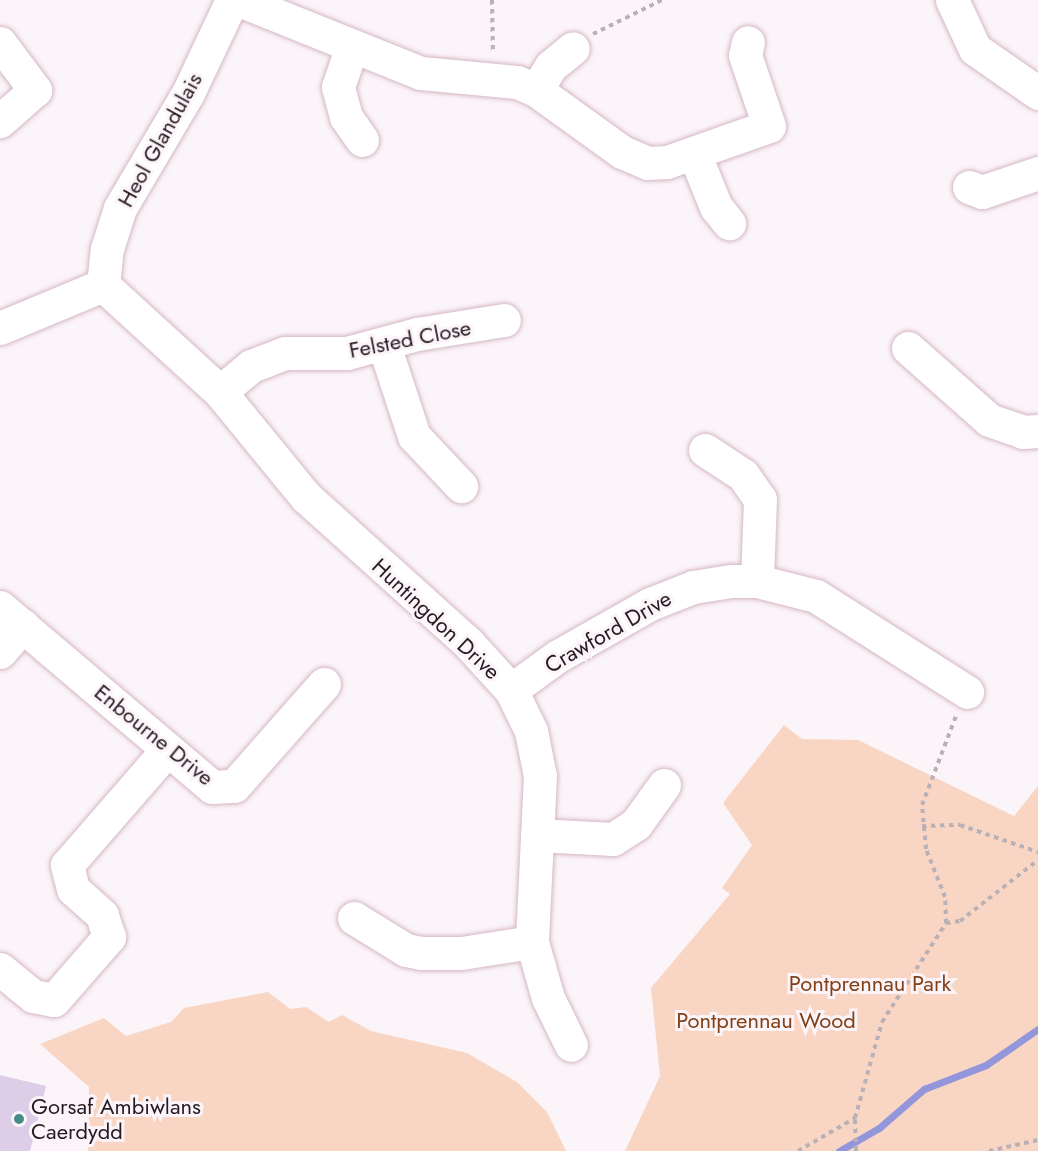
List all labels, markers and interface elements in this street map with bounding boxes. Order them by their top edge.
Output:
street label: Heol Glandulais [112,68,208,212]
street label: Felsted Close [347,314,473,364]
street label: Huntingdon Drive [366,553,506,685]
street label: Crawford Drive [540,585,676,679]
street label: Enbourne Drive [89,679,219,791]
park label: Pontprennau Park [789,971,951,997]
park label: Pontprennau Wood [676,1008,856,1034]
place label: Gorsaf Ambiwlans Caerdydd [31,1093,201,1144]
marker: Gorsaf Ambiwlans Caerdydd [12,1112,26,1126]

